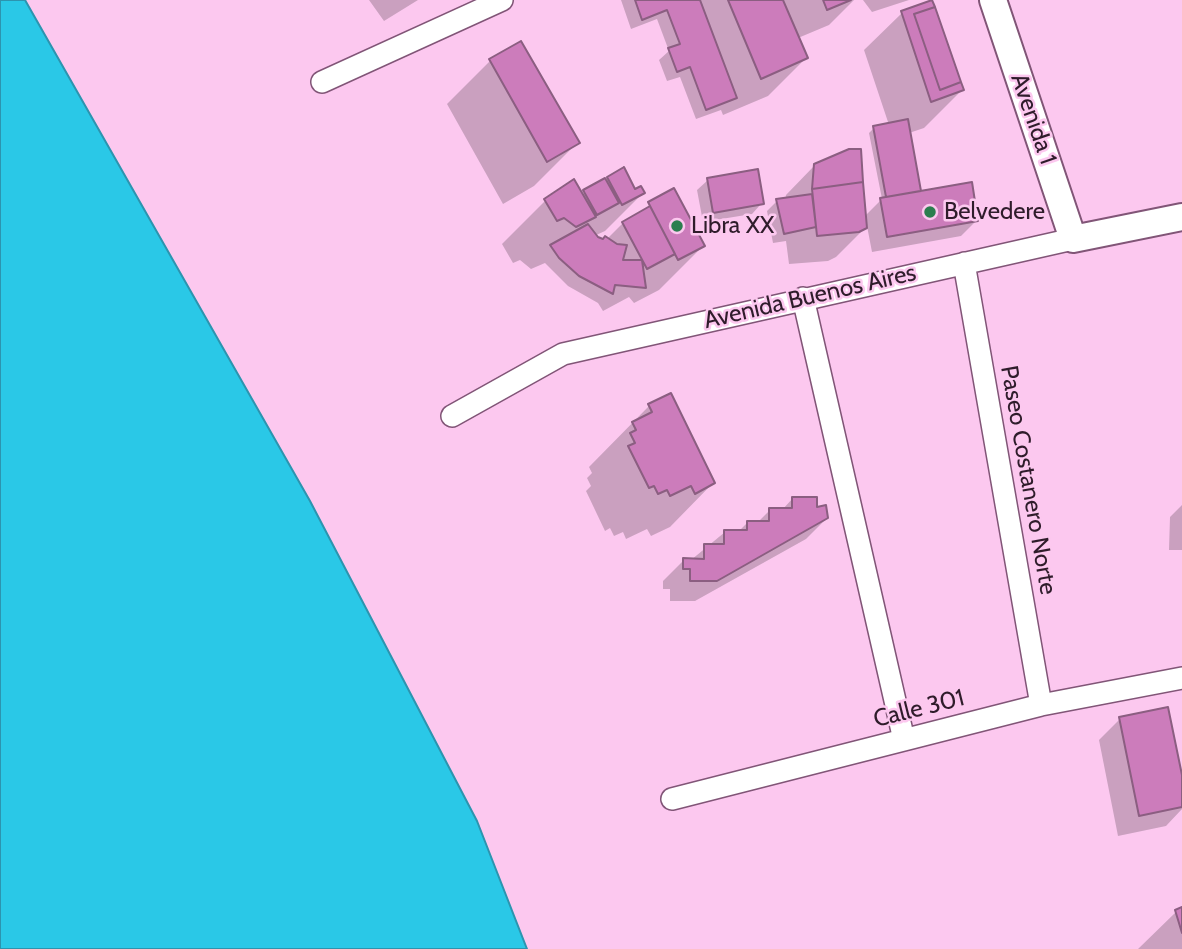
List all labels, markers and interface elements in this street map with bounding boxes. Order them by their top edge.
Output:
street label: Avenida 1 [1004,70,1062,168]
place label: Belvedere [944,198,1045,226]
marker: Belvedere [922,204,938,220]
place label: Libra XX [691,212,774,240]
marker: Libra XX [669,218,685,234]
street label: Avenida Buenos Aires [701,259,919,335]
street label: Paseo Costanero Norte [994,363,1062,597]
street label: Calle 301 [871,684,967,734]

